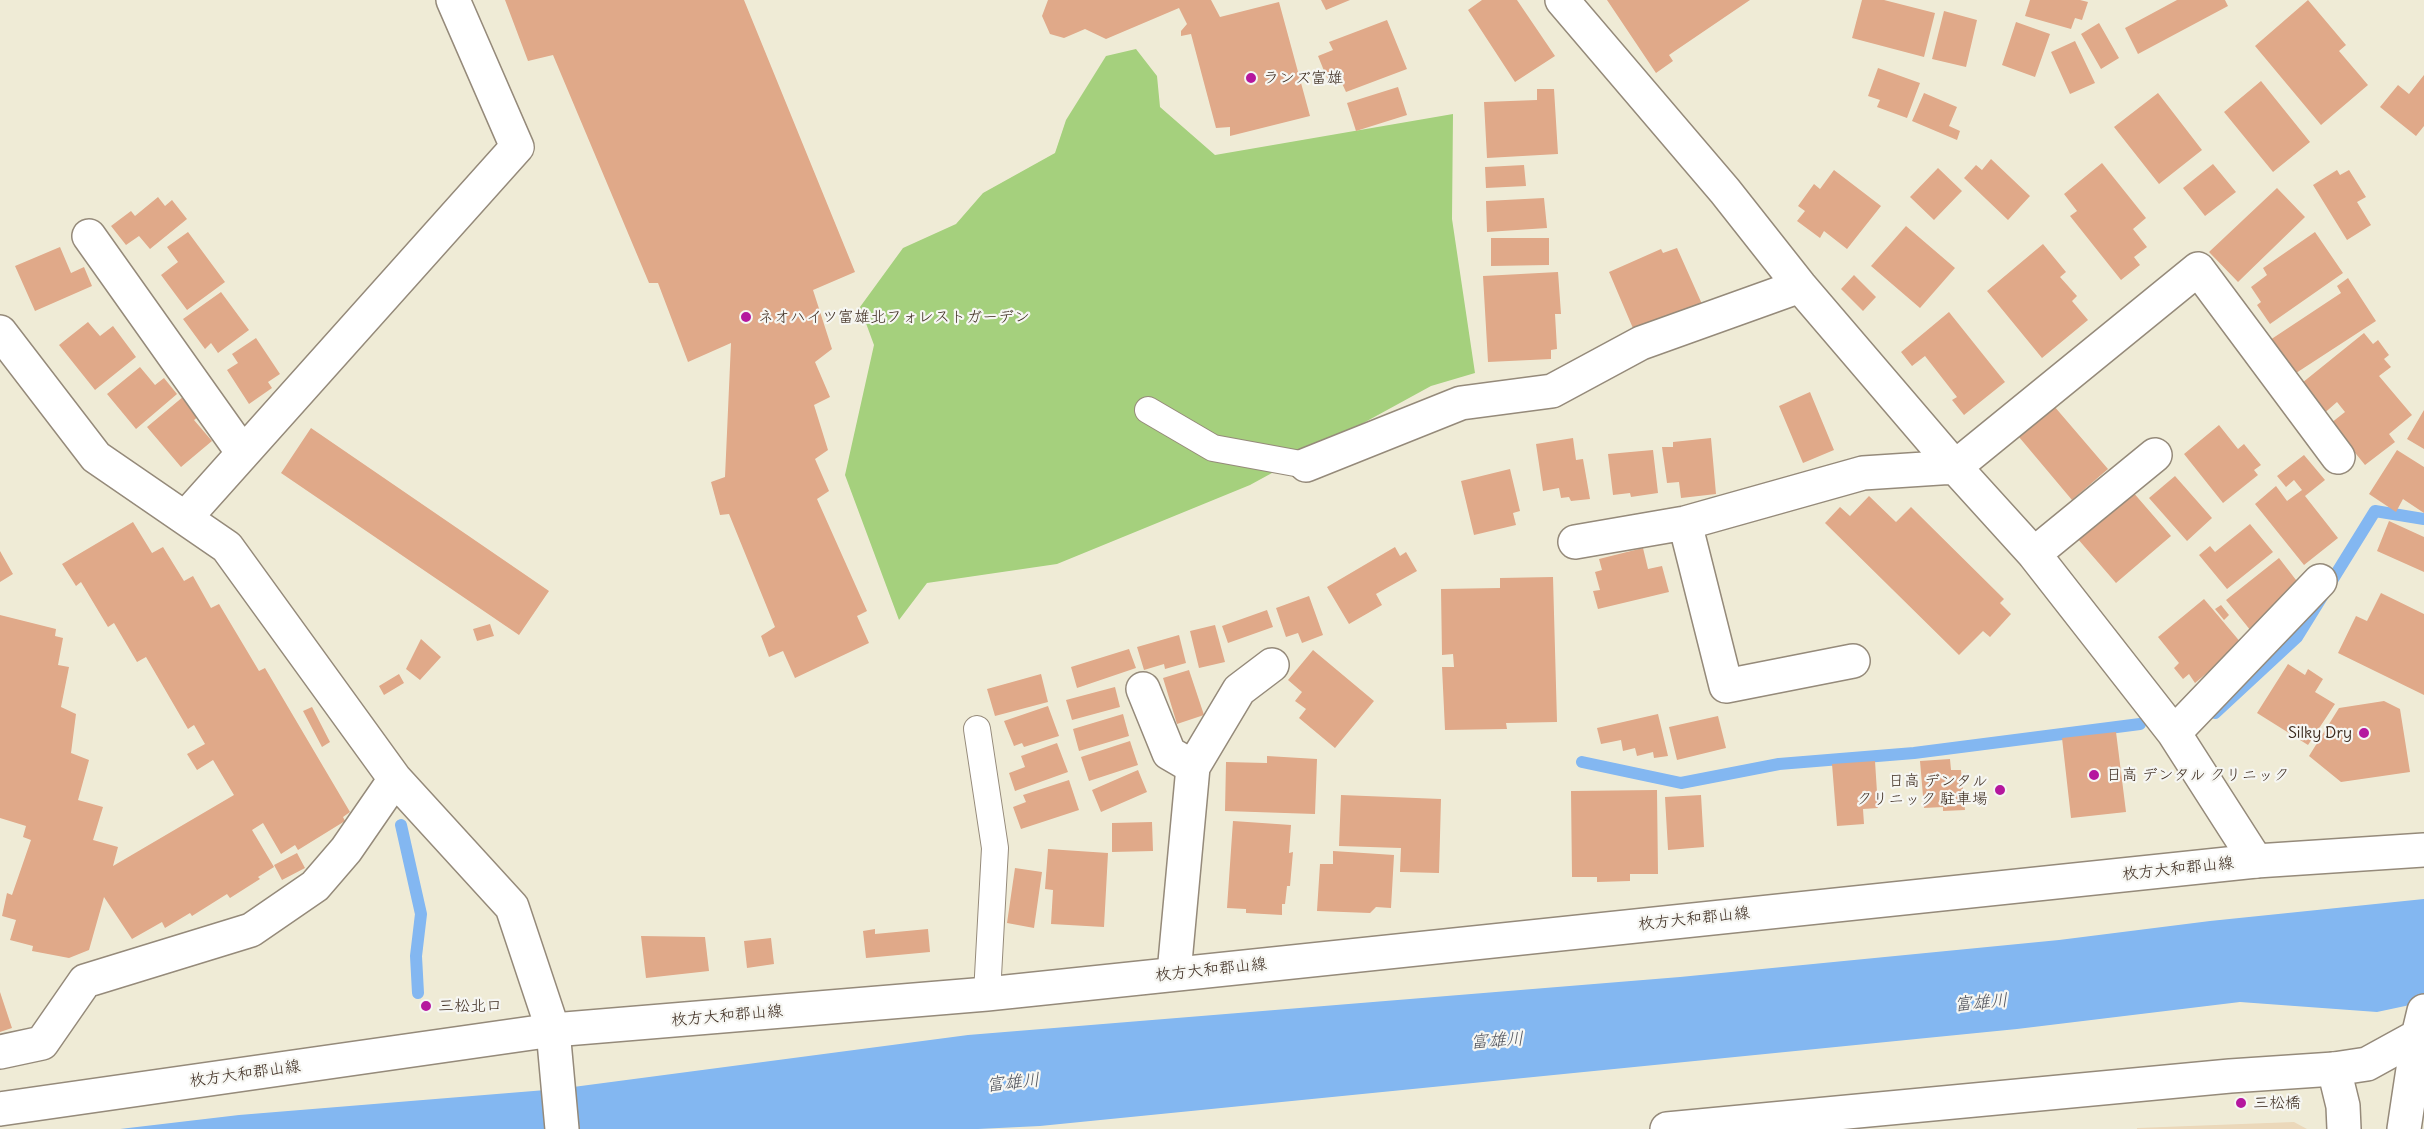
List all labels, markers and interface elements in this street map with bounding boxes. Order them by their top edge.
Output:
place label: ランズ富雄 [1263,68,1343,88]
marker: ランズ富雄 [1244,71,1258,85]
place label: ネオハイツ富雄北フォレストガーデン [758,307,1030,327]
marker: ネオハイツ富雄北フォレストガーデン [739,310,753,324]
place label: Silky Dry [2288,723,2352,743]
marker: Silky Dry [2357,726,2371,740]
place label: 日高 デンタル クリニック [2106,765,2290,785]
marker: 日高 デンタル クリニック [2087,768,2101,782]
place label: 日高 デンタル クリニック 駐車場 [1856,771,1988,809]
marker: 日高 デンタル クリニック 駐車場 [1993,783,2007,797]
street label: 枚方大和郡山線 [2121,854,2235,884]
street label: 枚方大和郡山線 [1637,904,1751,934]
street label: 枚方大和郡山線 [1154,955,1268,985]
water label: 富雄川 [1953,990,2009,1016]
place label: 三松北口 [438,996,502,1016]
marker: 三松北口 [419,999,433,1013]
street label: 枚方大和郡山線 [670,1002,784,1030]
water label: 富雄川 [1469,1028,1525,1054]
street label: 枚方大和郡山線 [188,1057,302,1091]
water label: 富雄川 [985,1069,1041,1097]
place label: 三松橋 [2253,1093,2301,1113]
marker: 三松橋 [2234,1096,2248,1110]

